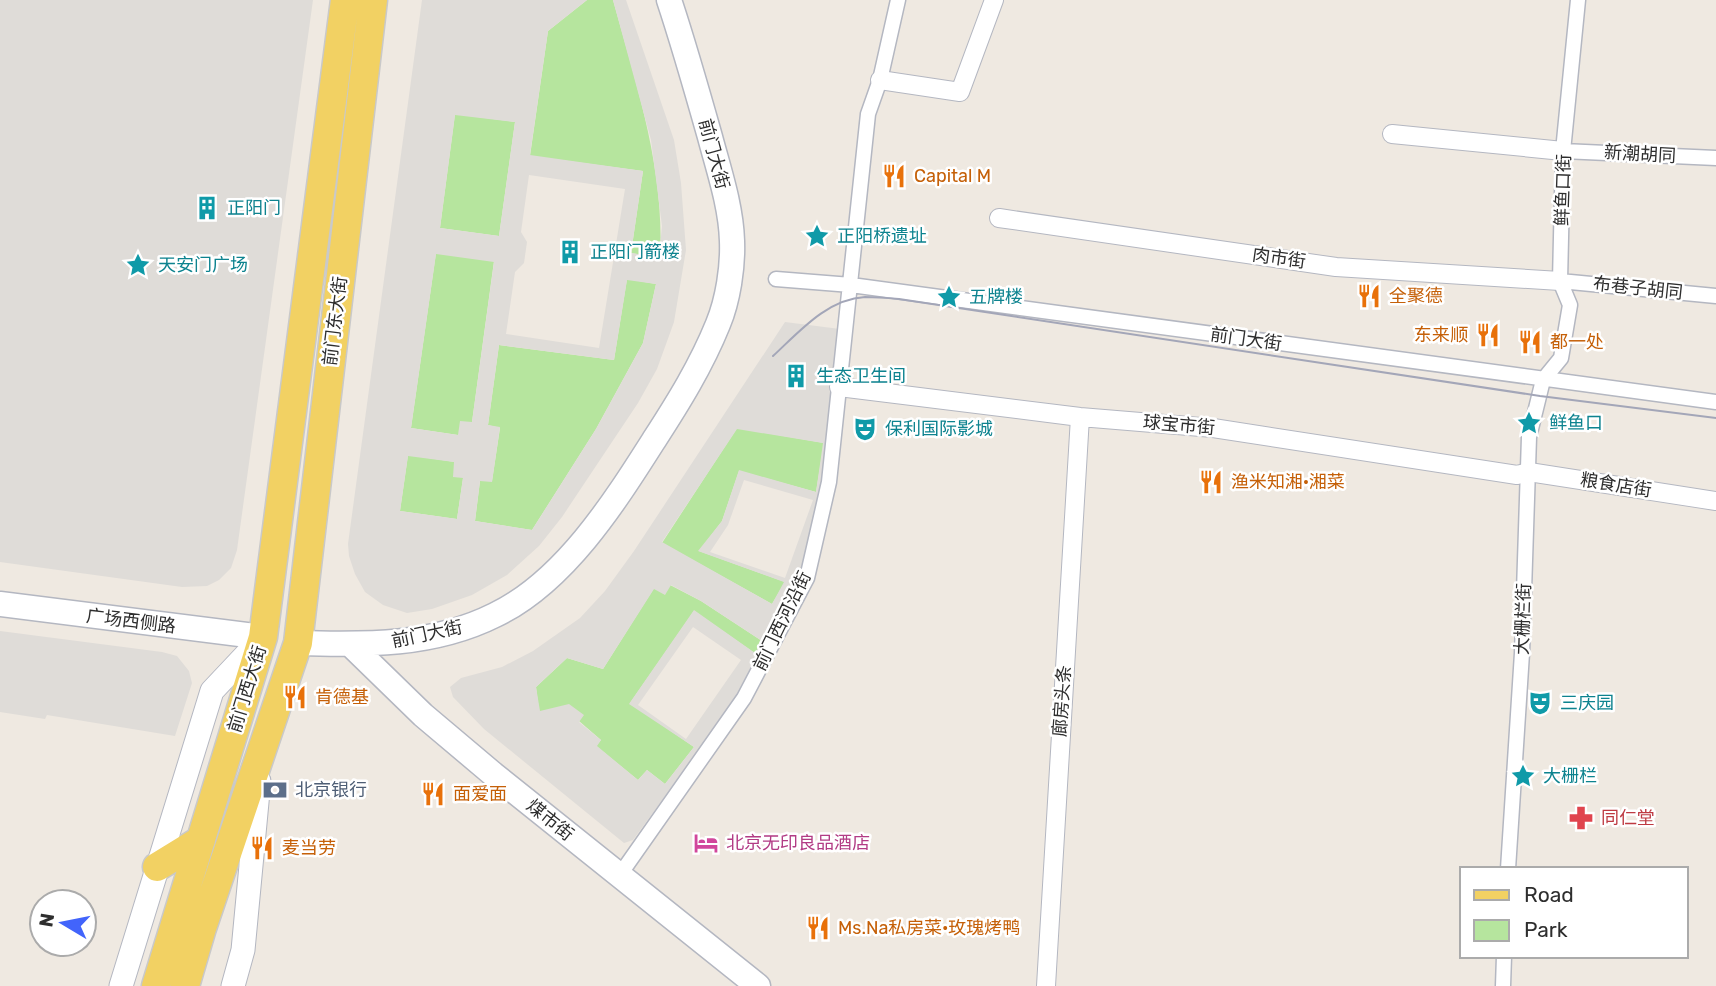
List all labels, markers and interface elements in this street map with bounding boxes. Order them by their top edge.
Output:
street label: 前门大街 [694,116,734,192]
street label: 新潮胡同 [1603,141,1677,167]
street label: 鲜鱼口街 [1551,154,1575,226]
restaurant icon: Capital M [880,162,908,190]
place label: Capital M [914,165,991,187]
building icon: 正阳门 [193,194,221,222]
place label: 正阳门 [227,197,281,219]
place icon: 正阳桥遗址 [803,222,831,250]
place label: 正阳桥遗址 [837,225,927,247]
building icon: 正阳门箭楼 [556,238,584,266]
place label: 正阳门箭楼 [590,241,680,263]
street label: 肉市街 [1251,243,1307,273]
place icon: 天安门广场 [124,251,152,279]
place label: 天安门广场 [158,254,248,276]
street label: 布巷子胡同 [1592,272,1684,304]
street label: 前门东大街 [319,275,351,367]
restaurant icon: 全聚德 [1355,282,1383,310]
place icon: 五牌楼 [935,283,963,311]
place label: 全聚德 [1389,285,1443,307]
place label: 五牌楼 [969,286,1023,308]
restaurant icon: 东来顺 [1474,321,1502,349]
street label: 前门大街 [1209,323,1283,355]
place label: 东来顺 [1414,324,1468,346]
restaurant icon: 都一处 [1516,328,1544,356]
place label: 都一处 [1550,331,1604,353]
building icon: 生态卫生间 [782,362,810,390]
place label: 生态卫生间 [816,365,906,387]
place icon: 鲜鱼口 [1515,409,1543,437]
street label: 球宝市街 [1142,411,1216,439]
place label: 鲜鱼口 [1549,412,1603,434]
theatre icon: 保利国际影城 [851,415,879,443]
place label: 保利国际影城 [885,418,993,440]
restaurant icon: 渔米知湘·湘菜 [1197,468,1225,496]
street label: 粮食店街 [1579,469,1653,501]
place label: 渔米知湘·湘菜 [1231,471,1345,493]
street label: 前门西河沿街 [748,568,816,674]
street label: 大栅栏街 [1511,583,1535,655]
street label: 广场西侧路 [85,605,177,637]
street label: 前门大街 [389,616,465,652]
street label: 前门西大街 [223,643,271,735]
street label: 廊房头条 [1049,664,1075,738]
restaurant icon: 肯德基 [281,683,309,711]
place label: 肯德基 [315,686,369,708]
theatre icon: 三庆园 [1526,689,1554,717]
place label: 三庆园 [1560,692,1614,714]
place icon: 大栅栏 [1509,762,1537,790]
place label: 大栅栏 [1543,765,1597,787]
bank icon: 北京银行 [261,776,289,804]
place label: 北京银行 [295,779,367,801]
restaurant icon: 面爱面 [419,780,447,808]
place label: 面爱面 [453,783,507,805]
street label: 煤市街 [522,794,578,846]
pharmacy icon: 同仁堂 [1567,804,1595,832]
place label: 同仁堂 [1601,807,1655,829]
hotel icon: 北京无印良品酒店 [692,829,720,857]
place label: 北京无印良品酒店 [726,832,870,854]
restaurant icon: 麦当劳 [248,834,276,862]
place label: 麦当劳 [282,837,336,859]
legend [1460,867,1688,958]
text: Road [1524,882,1574,907]
north arrow [28,888,98,958]
text: N [34,911,59,929]
restaurant icon: Ms.Na私房菜·玫瑰烤鸭 [804,914,832,942]
place label: Ms.Na私房菜·玫瑰烤鸭 [838,917,1020,939]
text: Park [1524,917,1568,942]

